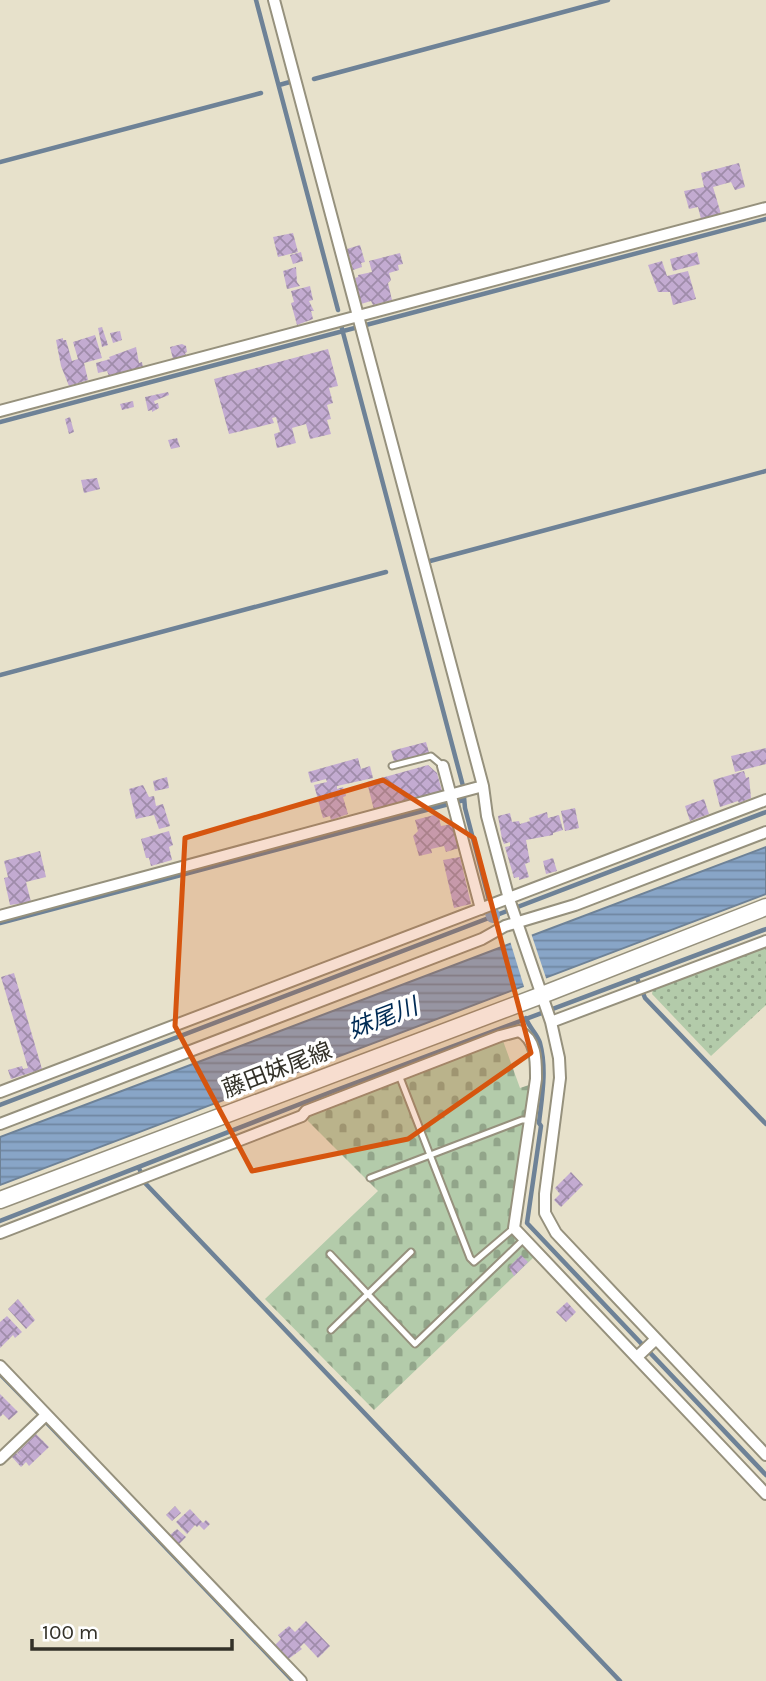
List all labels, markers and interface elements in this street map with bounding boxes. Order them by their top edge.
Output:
water label: 妹尾川 [344,991,424,1044]
street label: 藤田妹尾線 [218,1037,336,1103]
scale bar [32,1608,231,1652]
text: 100 m [42,1620,99,1644]

